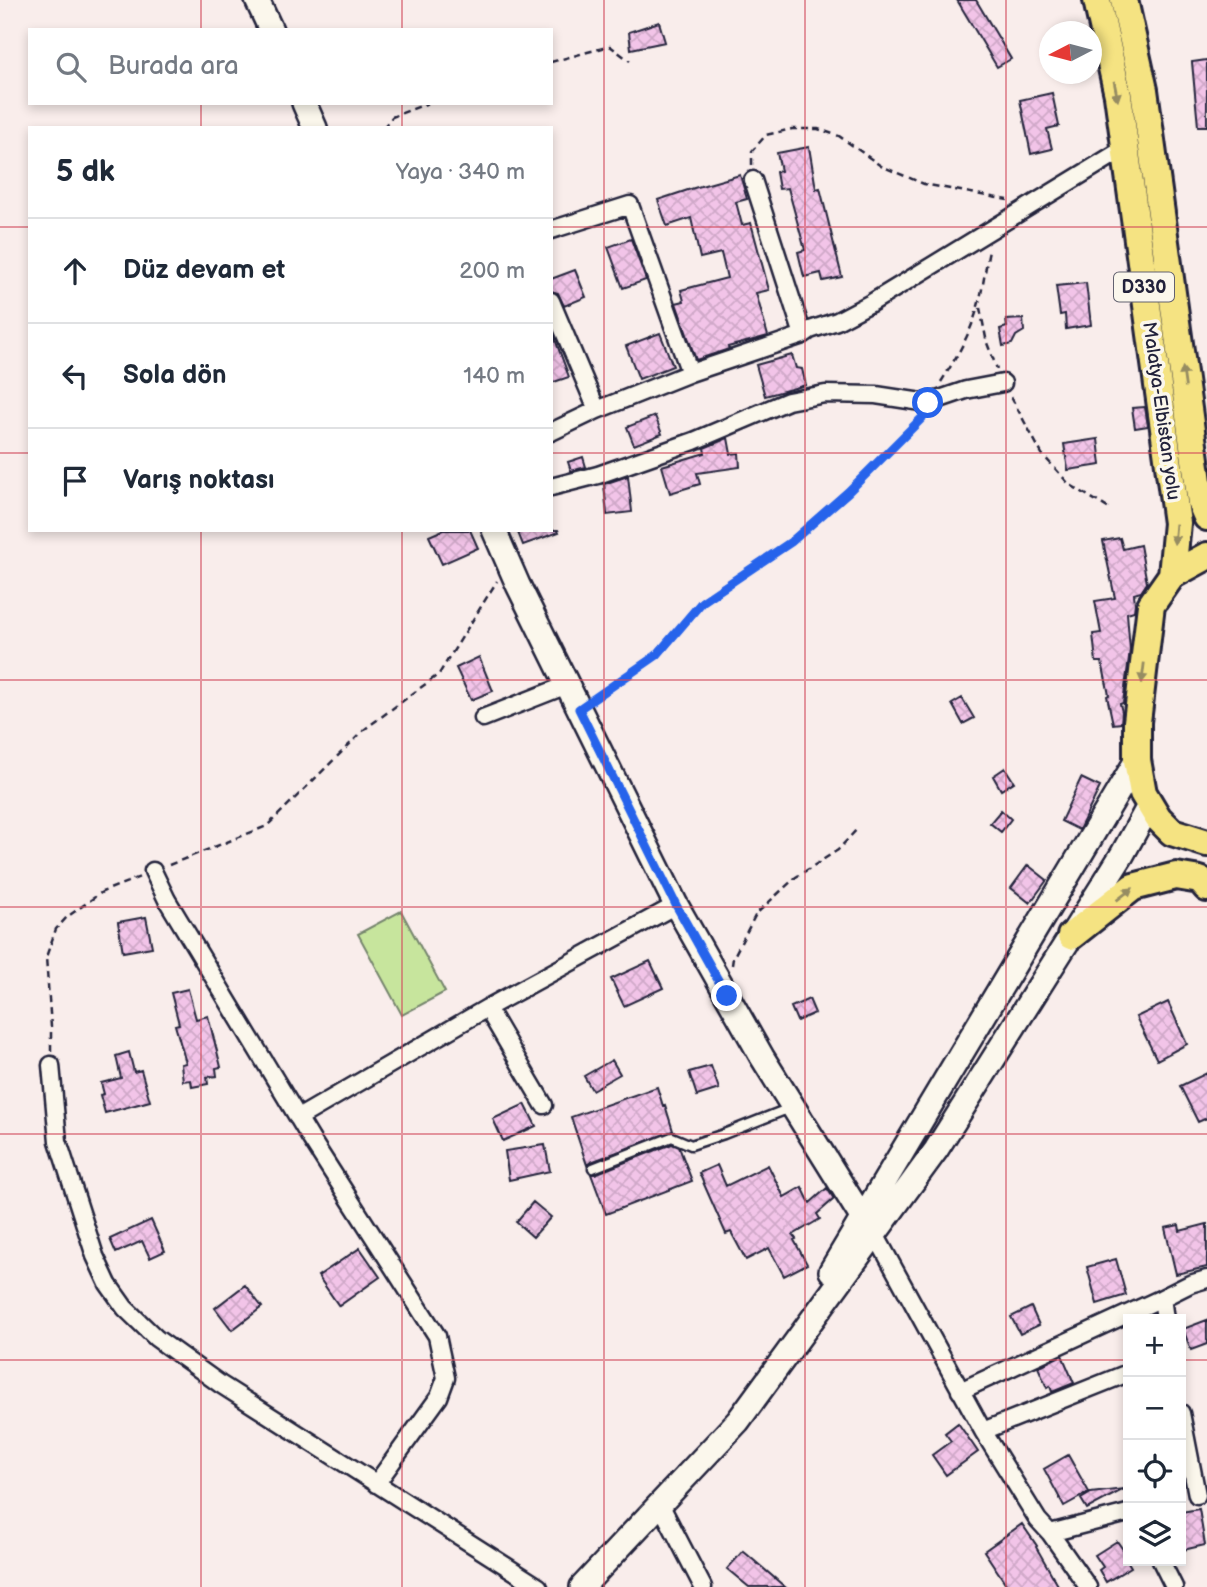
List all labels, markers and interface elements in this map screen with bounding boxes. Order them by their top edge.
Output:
north arrow [1039,21,1102,84]
search box [28,28,553,105]
icon: search [52,48,90,86]
text: Burada ara [108,51,239,82]
one-way arrow [1111,80,1122,102]
text: 5 dk [56,154,115,190]
text: Yaya · 340 m [396,158,525,186]
icon: ahead [56,252,94,290]
text: Düz devam et [123,255,285,286]
text: 200 m [459,257,525,285]
road number: D330 [1114,272,1174,302]
street label: Malatya-Elbistan yolu [1137,320,1185,502]
icon: left [56,357,94,395]
text: Sola dön [123,360,227,391]
text: 140 m [463,362,525,390]
one-way arrow [1178,366,1189,388]
route start [912,387,943,418]
icon: arrive [56,462,94,500]
text: Varış noktası [123,465,274,496]
one-way arrow [1169,524,1180,546]
one-way arrow [1137,662,1148,684]
one-way arrow [1115,886,1133,901]
route end [711,980,742,1011]
map controls [1123,1314,1186,1566]
button: + [1123,1314,1186,1377]
button: − [1123,1377,1186,1440]
button: locate [1123,1440,1186,1503]
button: layers [1123,1503,1186,1566]

